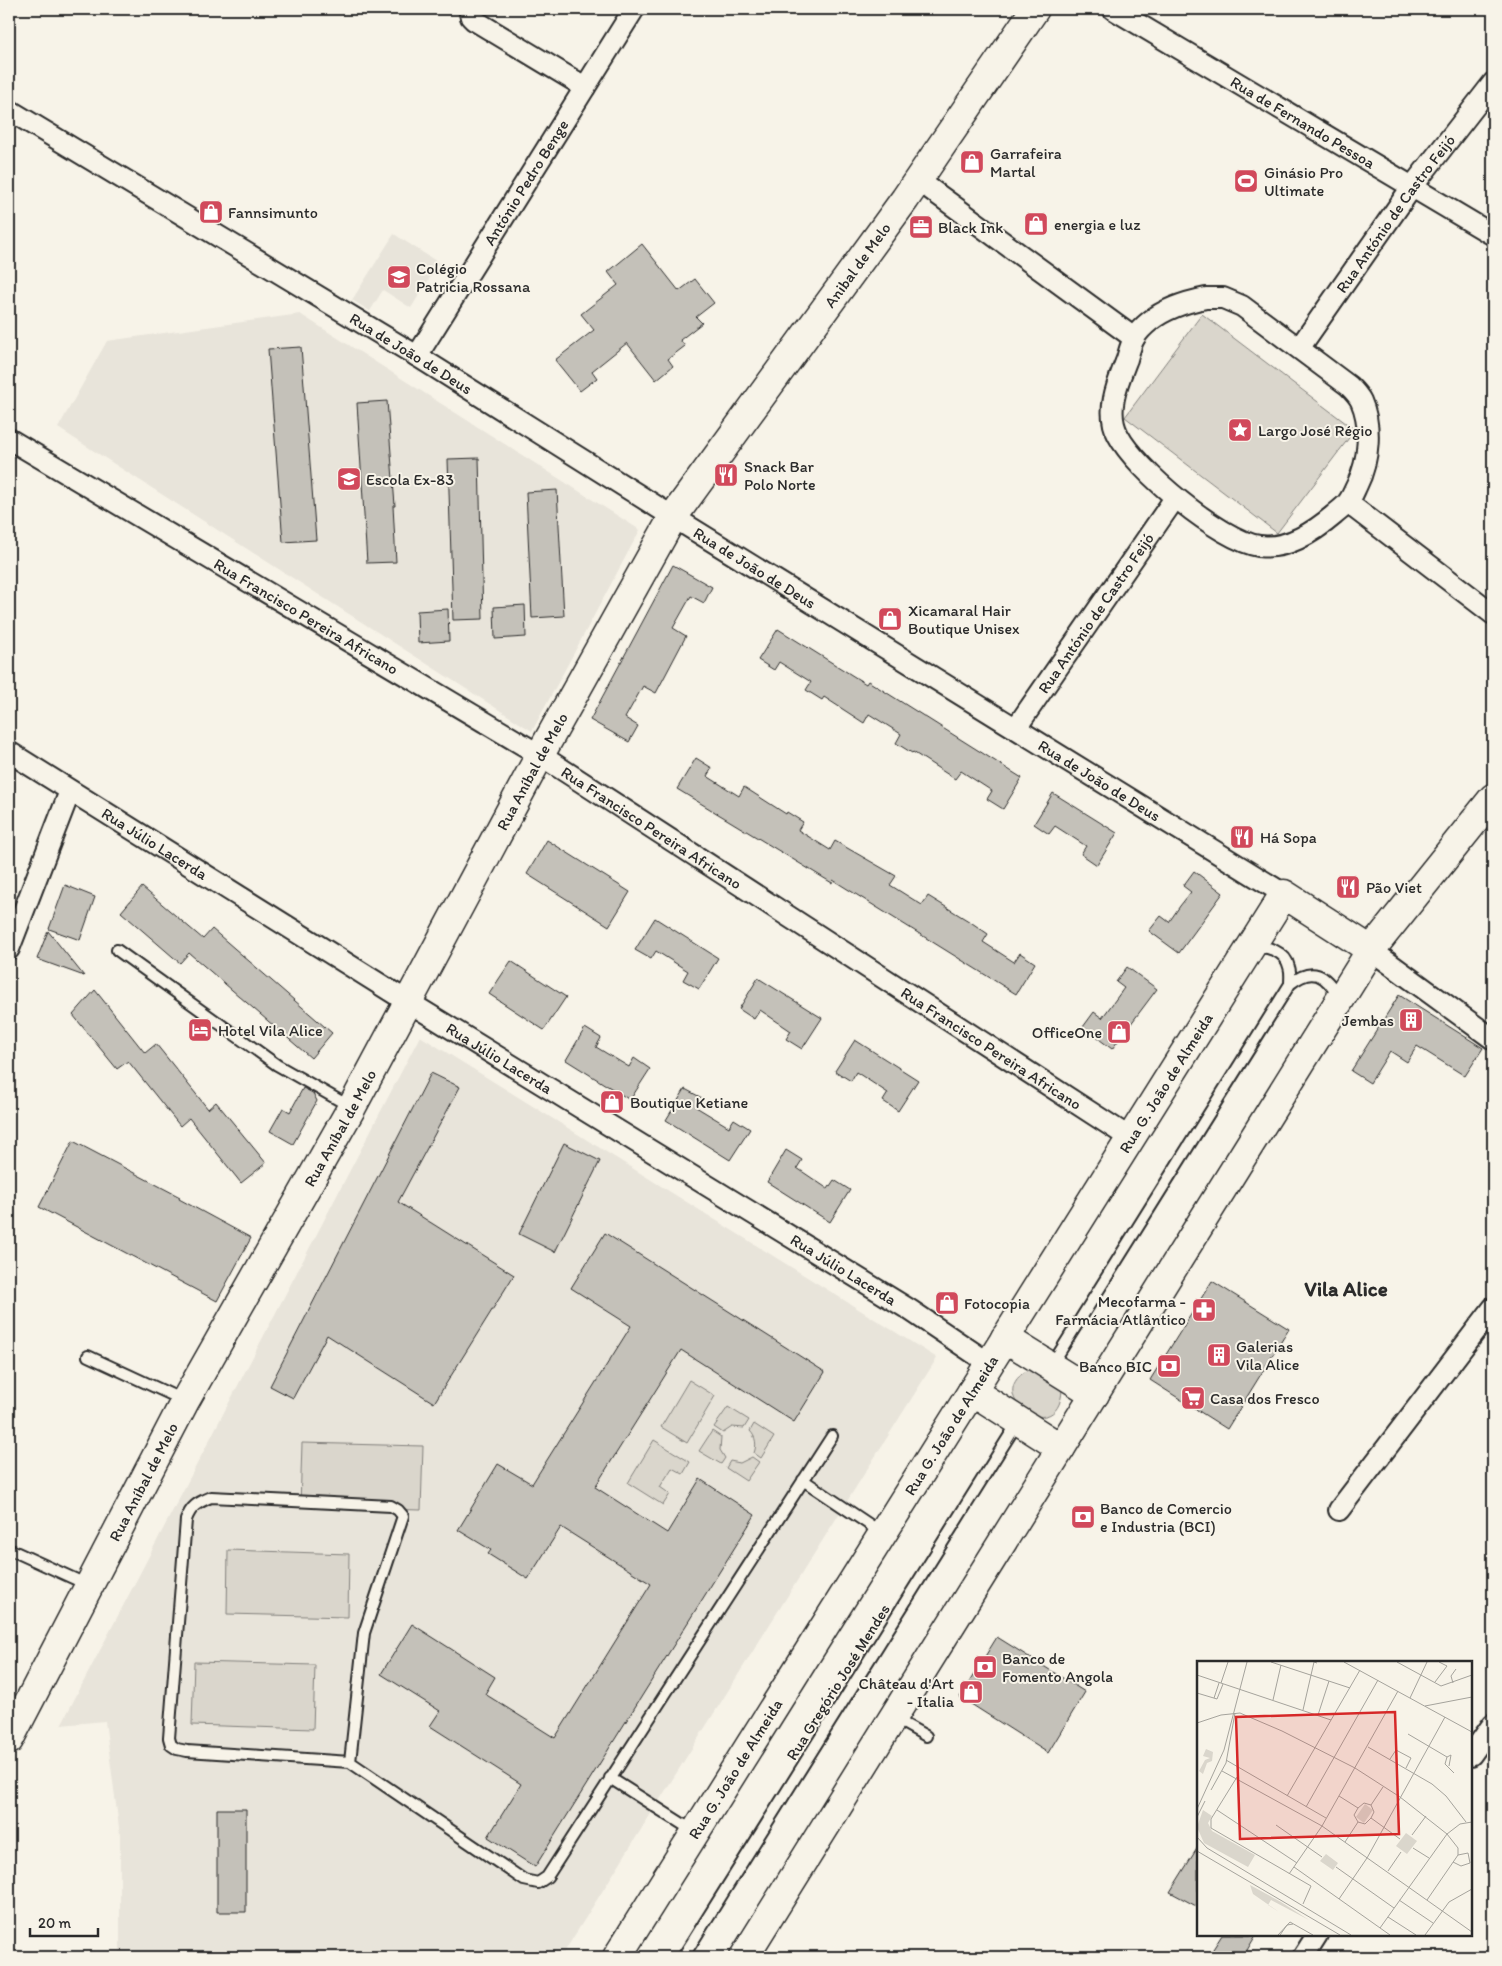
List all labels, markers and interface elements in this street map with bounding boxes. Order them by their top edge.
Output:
street label: Rua de Fernando Pessoa [1227,72,1379,173]
street label: António Pedro Benge [479,116,572,249]
street label: Rua António de Castro Feijó [1332,131,1459,296]
place label: Garrafeira Martal [990,144,1062,181]
shop icon: Garrafeira Martal [959,149,985,175]
place label: Ginásio Pro Ultimate [1264,163,1343,200]
sports icon: Ginásio Pro Ultimate [1233,168,1259,194]
shop icon: Fannsimunto [198,199,224,225]
place label: Fannsimunto [228,203,318,222]
shop icon: energia e luz [1023,211,1049,237]
office icon: Black Ink [908,214,934,240]
place label: energia e luz [1054,215,1141,234]
street label: Anibal de Melo [820,218,894,311]
place label: Black Ink [938,218,1004,237]
place label: Colégio Patricia Rossana [416,259,531,296]
school or university icon: Colégio Patricia Rossana [386,264,412,290]
street label: Rua de João de Deus [347,308,476,398]
place icon: Largo José Régio [1227,417,1253,443]
place label: Largo José Régio [1258,421,1372,440]
place label: Snack Bar Polo Norte [744,457,816,494]
restaurant icon: Snack Bar Polo Norte [713,462,739,488]
school or university icon: Escola Ex-83 [336,466,362,492]
place label: Escola Ex-83 [366,470,454,489]
street label: Rua de João de Deus [690,523,820,612]
street label: Rua António de Castro Feijó [1034,529,1158,697]
street label: Rua Francisco Pereira Africano [211,554,402,678]
place label: Xicamaral Hair Boutique Unisex [908,601,1020,638]
shop icon: Xicamaral Hair Boutique Unisex [877,606,903,632]
street label: Rua Aníbal de Melo [492,709,571,833]
street label: Rua de João de Deus [1035,735,1164,825]
street label: Rua Francisco Pereira Africano [558,762,745,893]
street label: Rua Júlio Lacerda [98,803,212,884]
restaurant icon: Há Sopa [1229,824,1255,850]
place label: Há Sopa [1260,828,1317,847]
restaurant icon: Pão Viet [1335,874,1361,900]
place label: Pão Viet [1366,878,1422,897]
street label: Rua Francisco Pereira Africano [898,982,1085,1113]
building icon: Jembas [1398,1007,1424,1033]
street label: Rua G. João de Almeida [1115,1009,1217,1156]
place label: Jembas [1342,1011,1394,1030]
hotel icon: Hotel Vila Alice [187,1017,213,1043]
street label: Rua Júlio Lacerda [443,1018,557,1098]
shop icon: OfficeOne [1106,1019,1132,1045]
place label: Hotel Vila Alice [218,1021,323,1040]
place label: OfficeOne [1032,1023,1102,1042]
street label: Rua Aníbal de Melo [299,1066,380,1190]
shop icon: Boutique Ketiane [599,1089,625,1115]
place label: Boutique Ketiane [630,1093,749,1112]
street label: Rua Júlio Lacerda [787,1229,901,1309]
district label: Vila Alice [1304,1276,1388,1301]
shop icon: Fotocopia [934,1290,960,1316]
place label: Mecofarma - Farmácia Atlântico [1055,1292,1186,1329]
place label: Fotocopia [964,1294,1030,1313]
pharmacy icon: Mecofarma - Farmácia Atlântico [1191,1297,1217,1323]
place label: Galerias Vila Alice [1236,1337,1300,1374]
building icon: Galerias Vila Alice [1206,1342,1232,1368]
street label: Rua G. João de Almeida [900,1351,1002,1499]
bank icon: Banco BIC [1156,1353,1182,1379]
place label: Banco BIC [1079,1357,1152,1376]
supermarket icon: Casa dos Fresco [1180,1385,1206,1411]
place label: Casa dos Fresco [1210,1389,1320,1408]
street label: Rua Aníbal de Melo [104,1419,182,1544]
place label: Banco de Comercio e Industria (BCI) [1100,1499,1232,1536]
bank icon: Banco de Comercio e Industria (BCI) [1070,1504,1096,1530]
street label: Rua Gregório José Mendes [782,1600,894,1764]
place label: Banco de Fomento Angola [1002,1649,1113,1686]
bank icon: Banco de Fomento Angola [972,1654,998,1680]
inset map [1197,1661,1472,1936]
place label: Château d'Art - Italia [859,1674,955,1711]
shop icon: Château d'Art - Italia [958,1679,984,1705]
street label: Rua G. João de Almeida [684,1695,786,1842]
scale bar [30,1906,98,1938]
text: 20 m [38,1914,72,1932]

